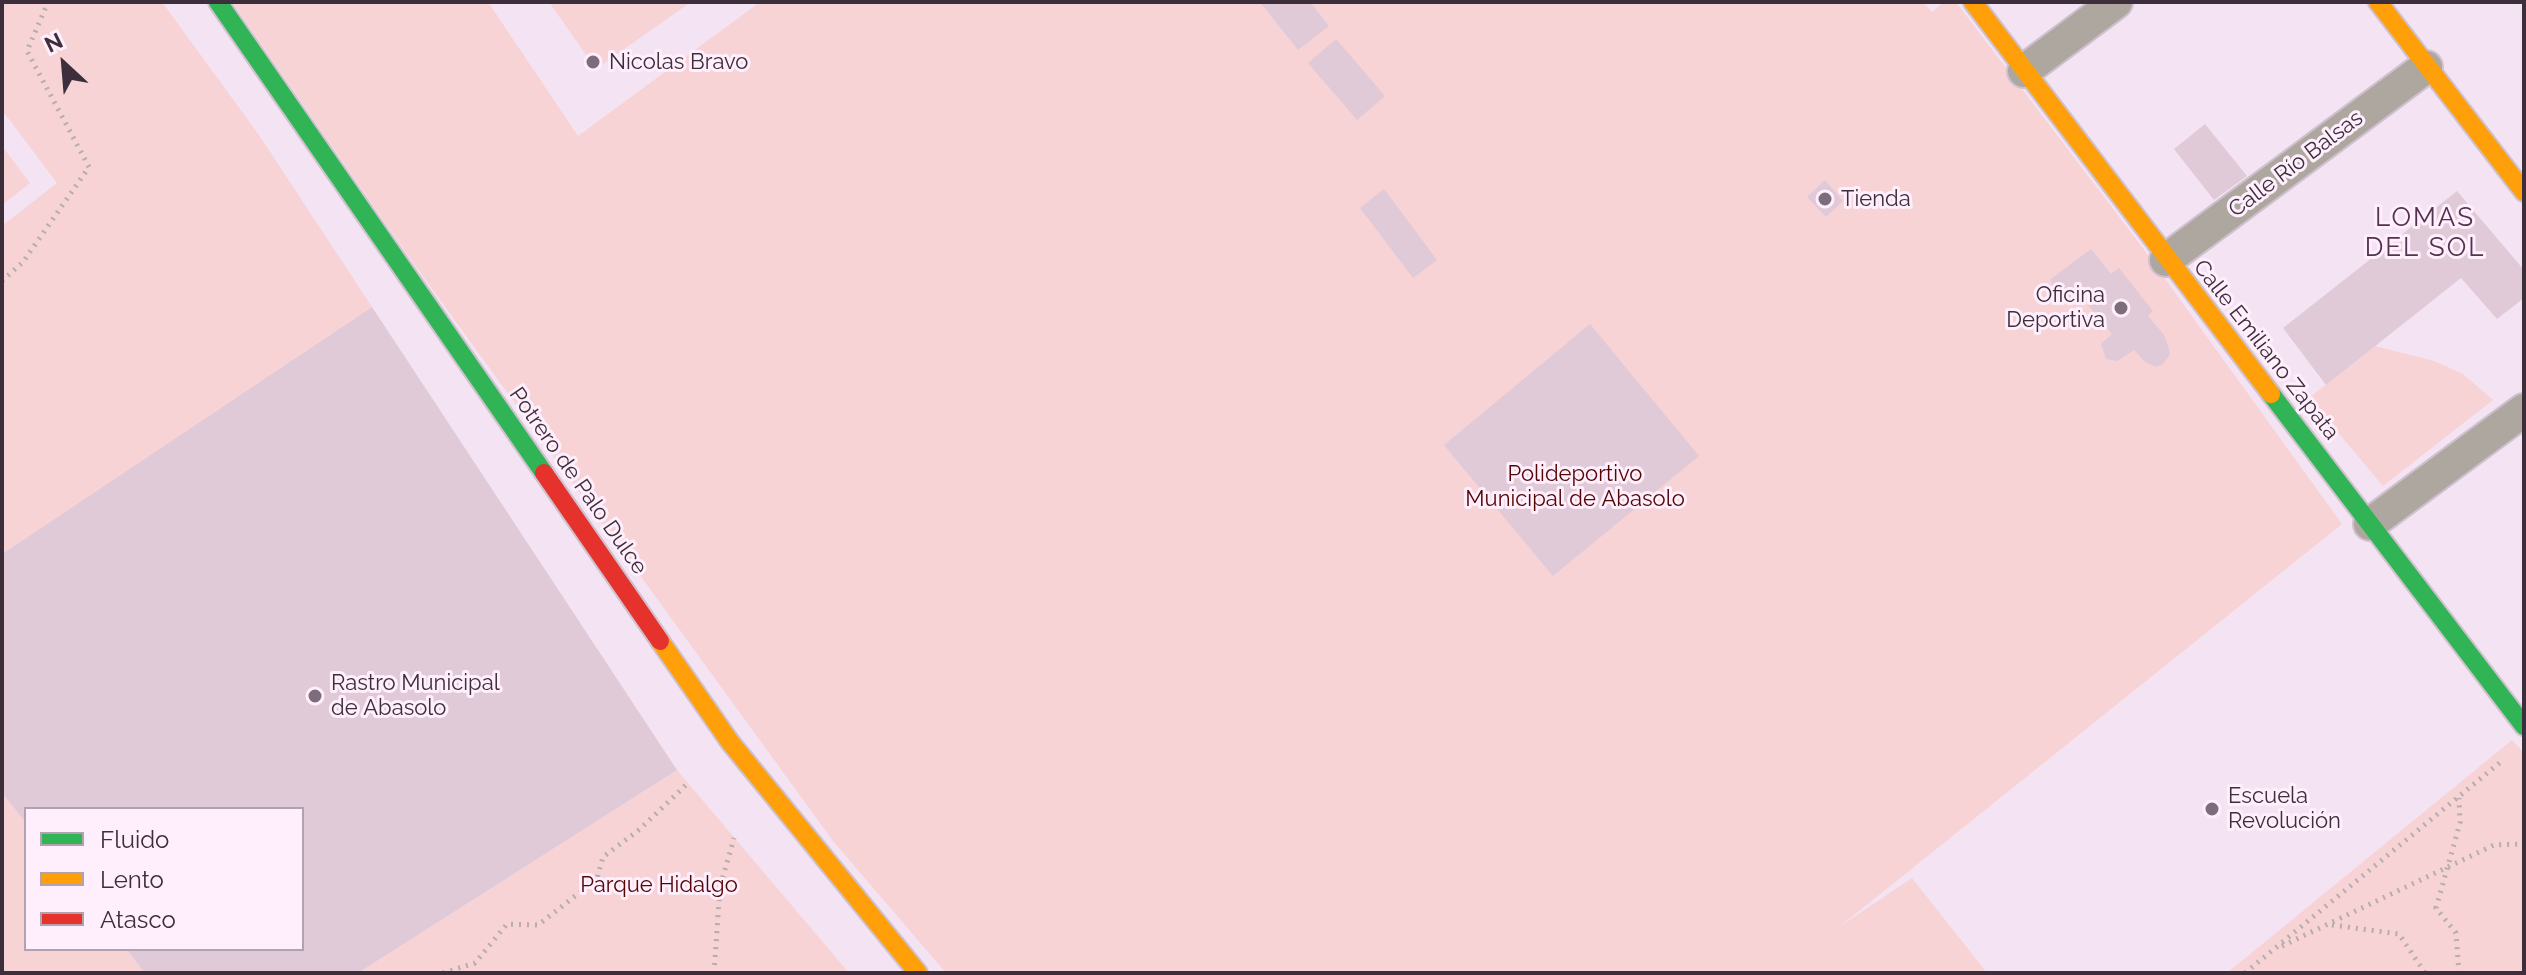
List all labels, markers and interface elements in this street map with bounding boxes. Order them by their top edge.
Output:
north arrow [24,24,104,104]
text: N [40,27,67,58]
place label: Nicolas Bravo [609,49,748,75]
marker: Nicolas Bravo [584,53,602,71]
street label: Calle Río Balsas [2224,105,2368,223]
place label: Tienda [1841,186,1911,212]
marker: Tienda [1816,190,1834,208]
district label: LOMAS DEL SOL [2365,202,2485,264]
street label: Calle Emiliano Zapata [2188,255,2344,445]
place label: Oficina Deportiva [2006,282,2105,334]
marker: Oficina Deportiva [2112,299,2130,317]
street label: Potrero de Palo Dulce [503,382,653,580]
park label: Polideportivo Municipal de Abasolo [1465,461,1685,512]
place label: Rastro Municipal de Abasolo [331,670,500,722]
marker: Rastro Municipal de Abasolo [306,687,324,705]
place label: Escuela Revolución [2228,783,2341,834]
marker: Escuela Revolución [2203,800,2221,818]
legend [24,807,304,951]
text: Fluido [100,825,169,854]
text: Lento [100,865,164,894]
park label: Parque Hidalgo [580,872,738,898]
text: Atasco [100,905,176,934]

